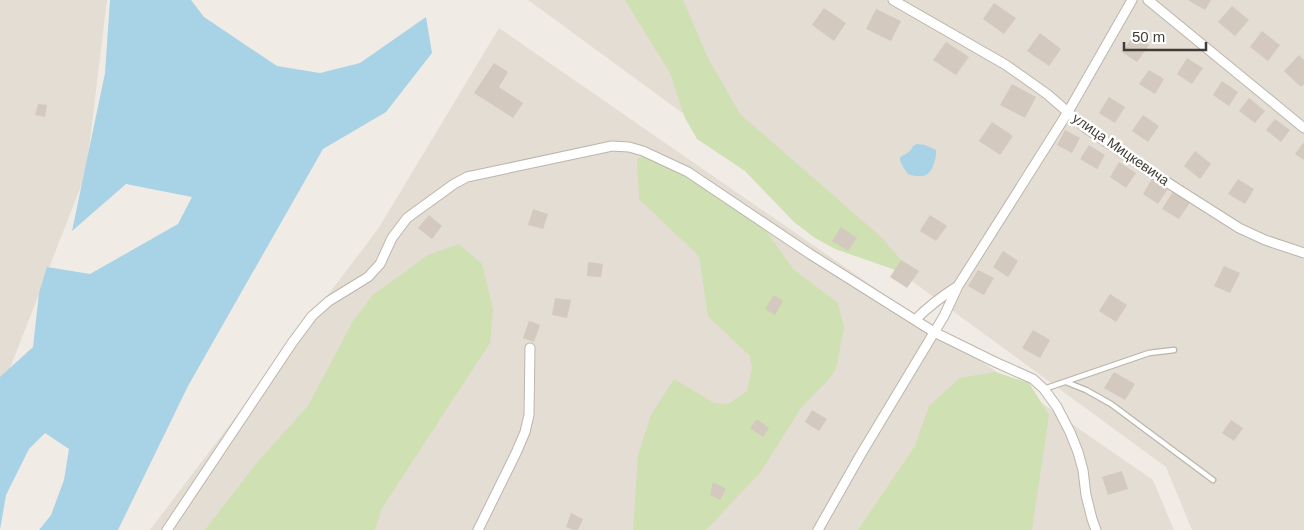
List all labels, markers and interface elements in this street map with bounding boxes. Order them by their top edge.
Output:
scale bar [1124,20,1206,52]
text: 50 m [1132,28,1165,45]
street label: улица Мицкевича [1070,110,1173,188]

